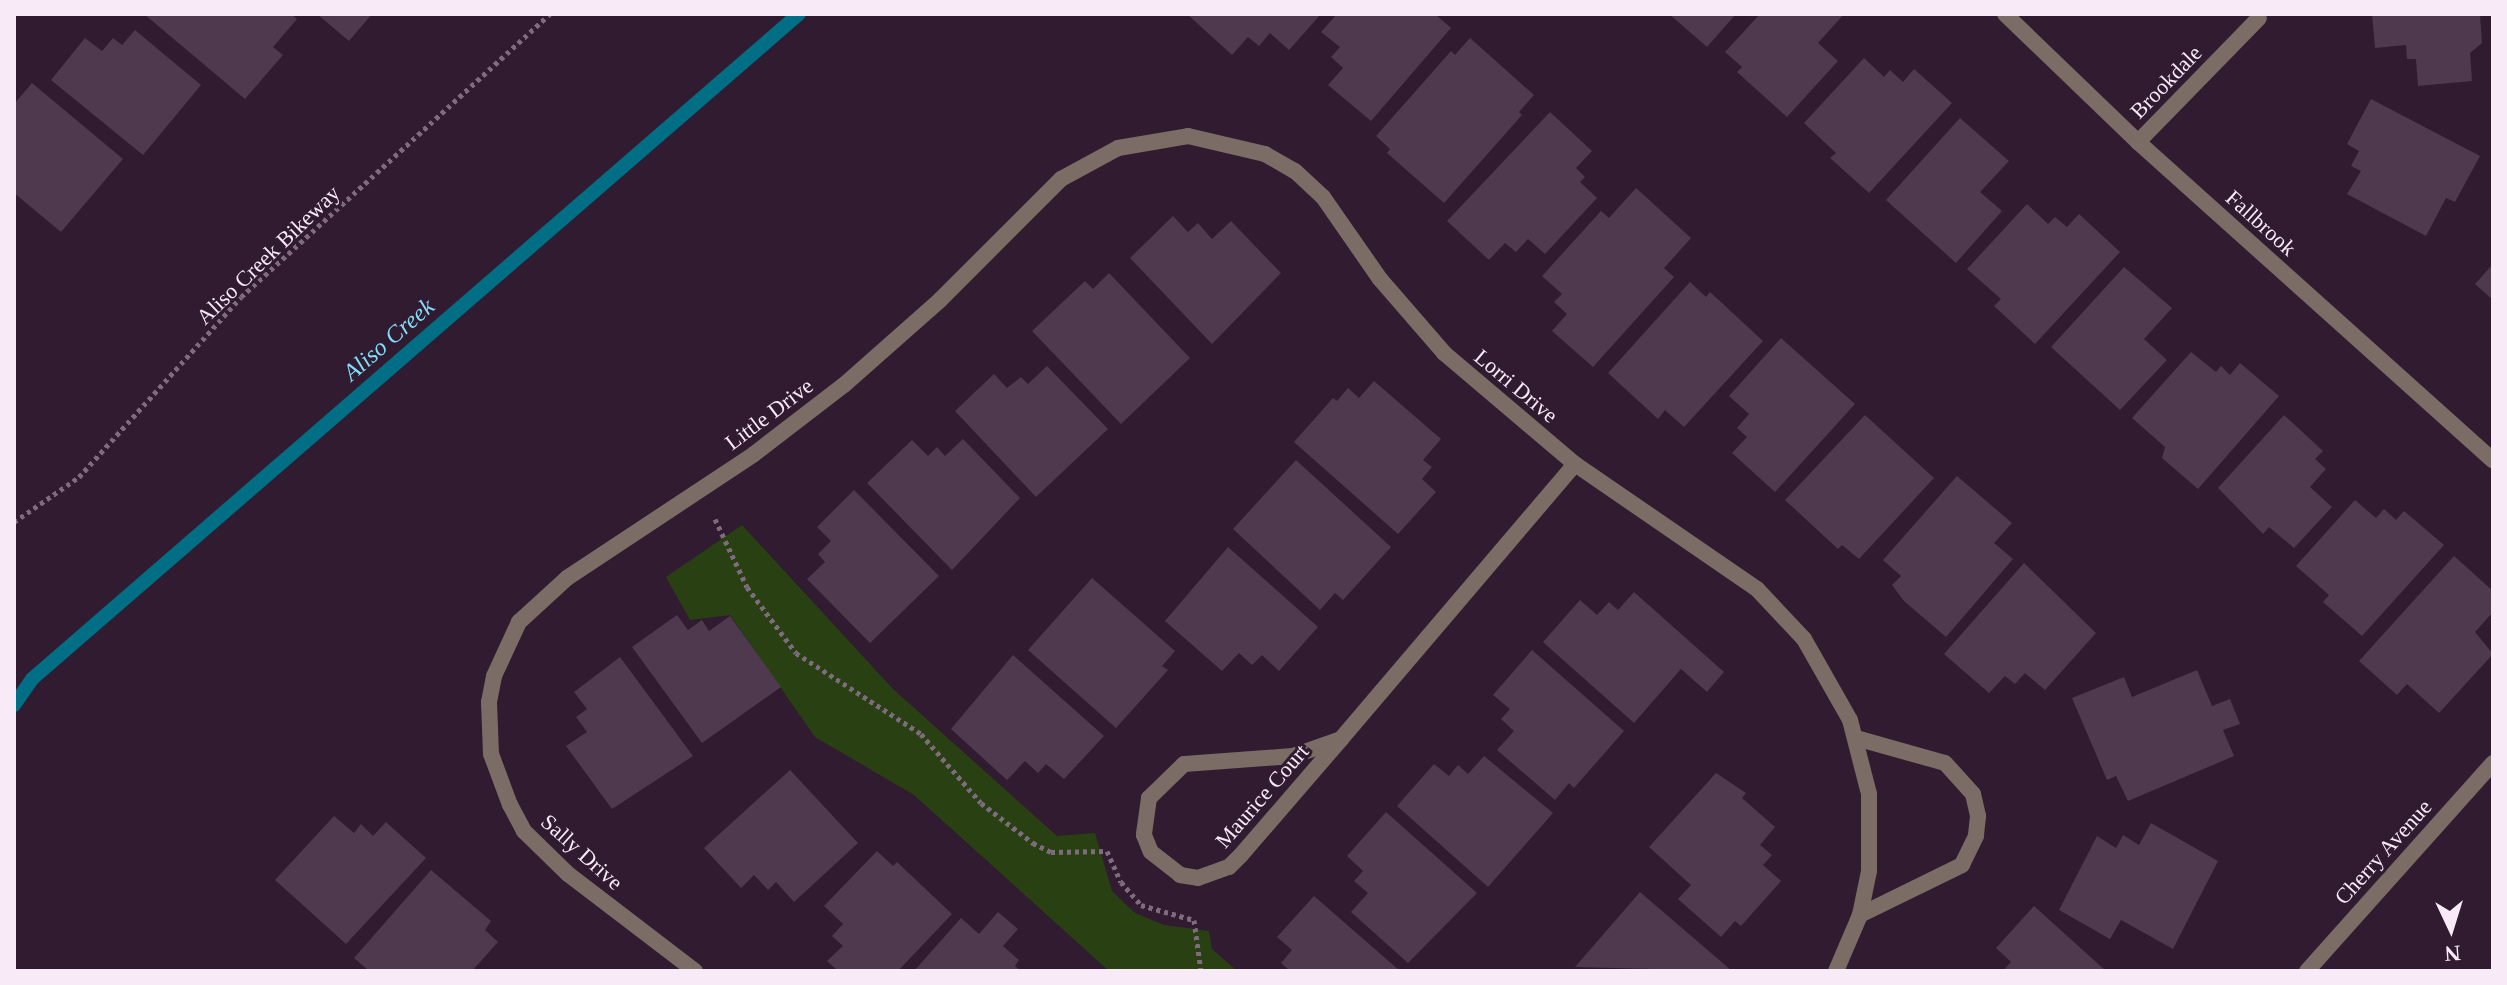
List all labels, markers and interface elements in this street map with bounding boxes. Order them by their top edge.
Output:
street label: Brookdale [2125,40,2207,124]
street label: Aliso Creek Bikeway [191,180,345,330]
street label: Fallbrook [2220,185,2302,261]
water label: Aliso Creek [337,292,441,388]
street label: Lorri Drive [1469,343,1563,429]
street label: Little Drive [720,372,818,456]
street label: Maurice Court [1210,739,1314,853]
street label: Cherry Avenue [2329,794,2437,910]
street label: Sally Drive [536,808,628,896]
north arrow [2411,889,2491,969]
text: N [2444,940,2462,966]

